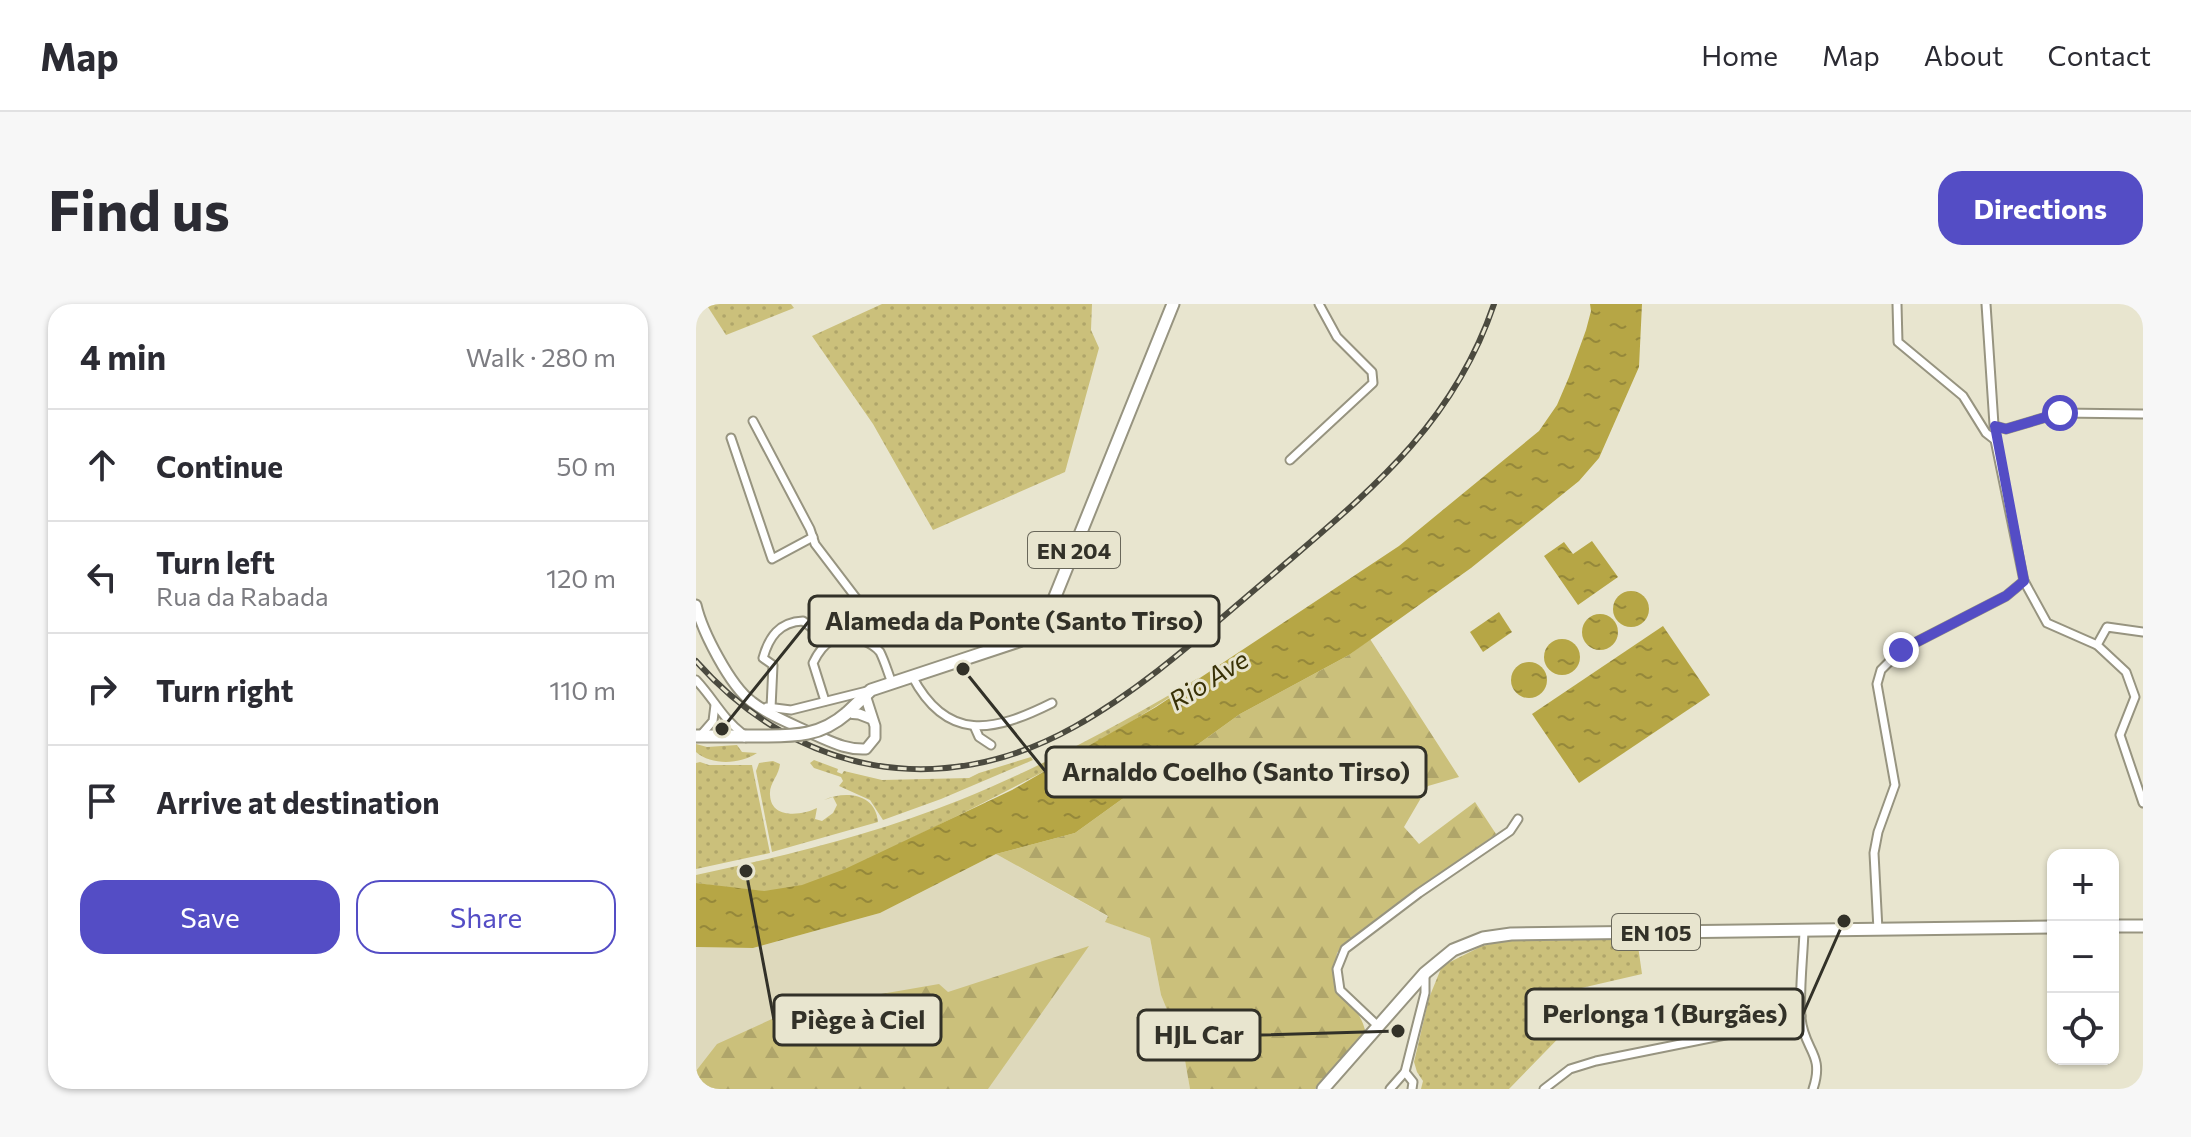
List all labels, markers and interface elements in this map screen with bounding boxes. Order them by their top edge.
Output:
text: Map [40,32,119,79]
text: Home [1701,38,1778,72]
text: Map [1822,38,1880,72]
text: About [1924,38,2004,72]
text: Contact [2048,38,2151,72]
button: Directions [1938,171,2143,245]
text: Find us [48,174,230,243]
text: 4 min [80,335,166,377]
text: Walk · 280 m [466,341,616,372]
route start [2042,395,2078,431]
icon: ahead [80,443,124,487]
text: Continue [156,447,283,484]
text: 50 m [556,450,616,481]
road number: EN 204 [1028,532,1120,568]
text: Turn left [156,543,275,580]
icon: left [80,555,124,599]
text: 120 m [546,562,616,593]
text: Rua da Rabada [156,580,329,611]
callout: Alameda da Ponte (Santo Tirso) [809,596,1219,646]
text: Alameda da Ponte (Santo Tirso) [825,604,1203,635]
route end [1883,632,1919,668]
water label: Rio Ave [1162,642,1254,715]
icon: right [80,667,124,711]
text: Turn right [156,671,293,708]
text: 110 m [549,674,616,705]
callout: Arnaldo Coelho (Santo Tirso) [1046,747,1426,797]
text: Arnaldo Coelho (Santo Tirso) [1062,755,1410,786]
icon: arrive [80,779,124,823]
text: Arrive at destination [156,783,440,820]
map controls [2047,849,2119,1065]
button: + [2047,849,2119,921]
button: Save [80,880,340,954]
button: Share [356,880,616,954]
road number: EN 105 [1612,914,1700,950]
button: − [2047,921,2119,993]
callout: Perlonga 1 (Burgães) [1526,989,1803,1039]
button: locate [2047,993,2119,1065]
callout: Piège à Ciel [774,995,941,1045]
text: Perlonga 1 (Burgães) [1542,997,1788,1028]
text: Piège à Ciel [791,1003,925,1034]
callout: HJL Car [1138,1010,1260,1060]
text: HJL Car [1154,1018,1244,1049]

